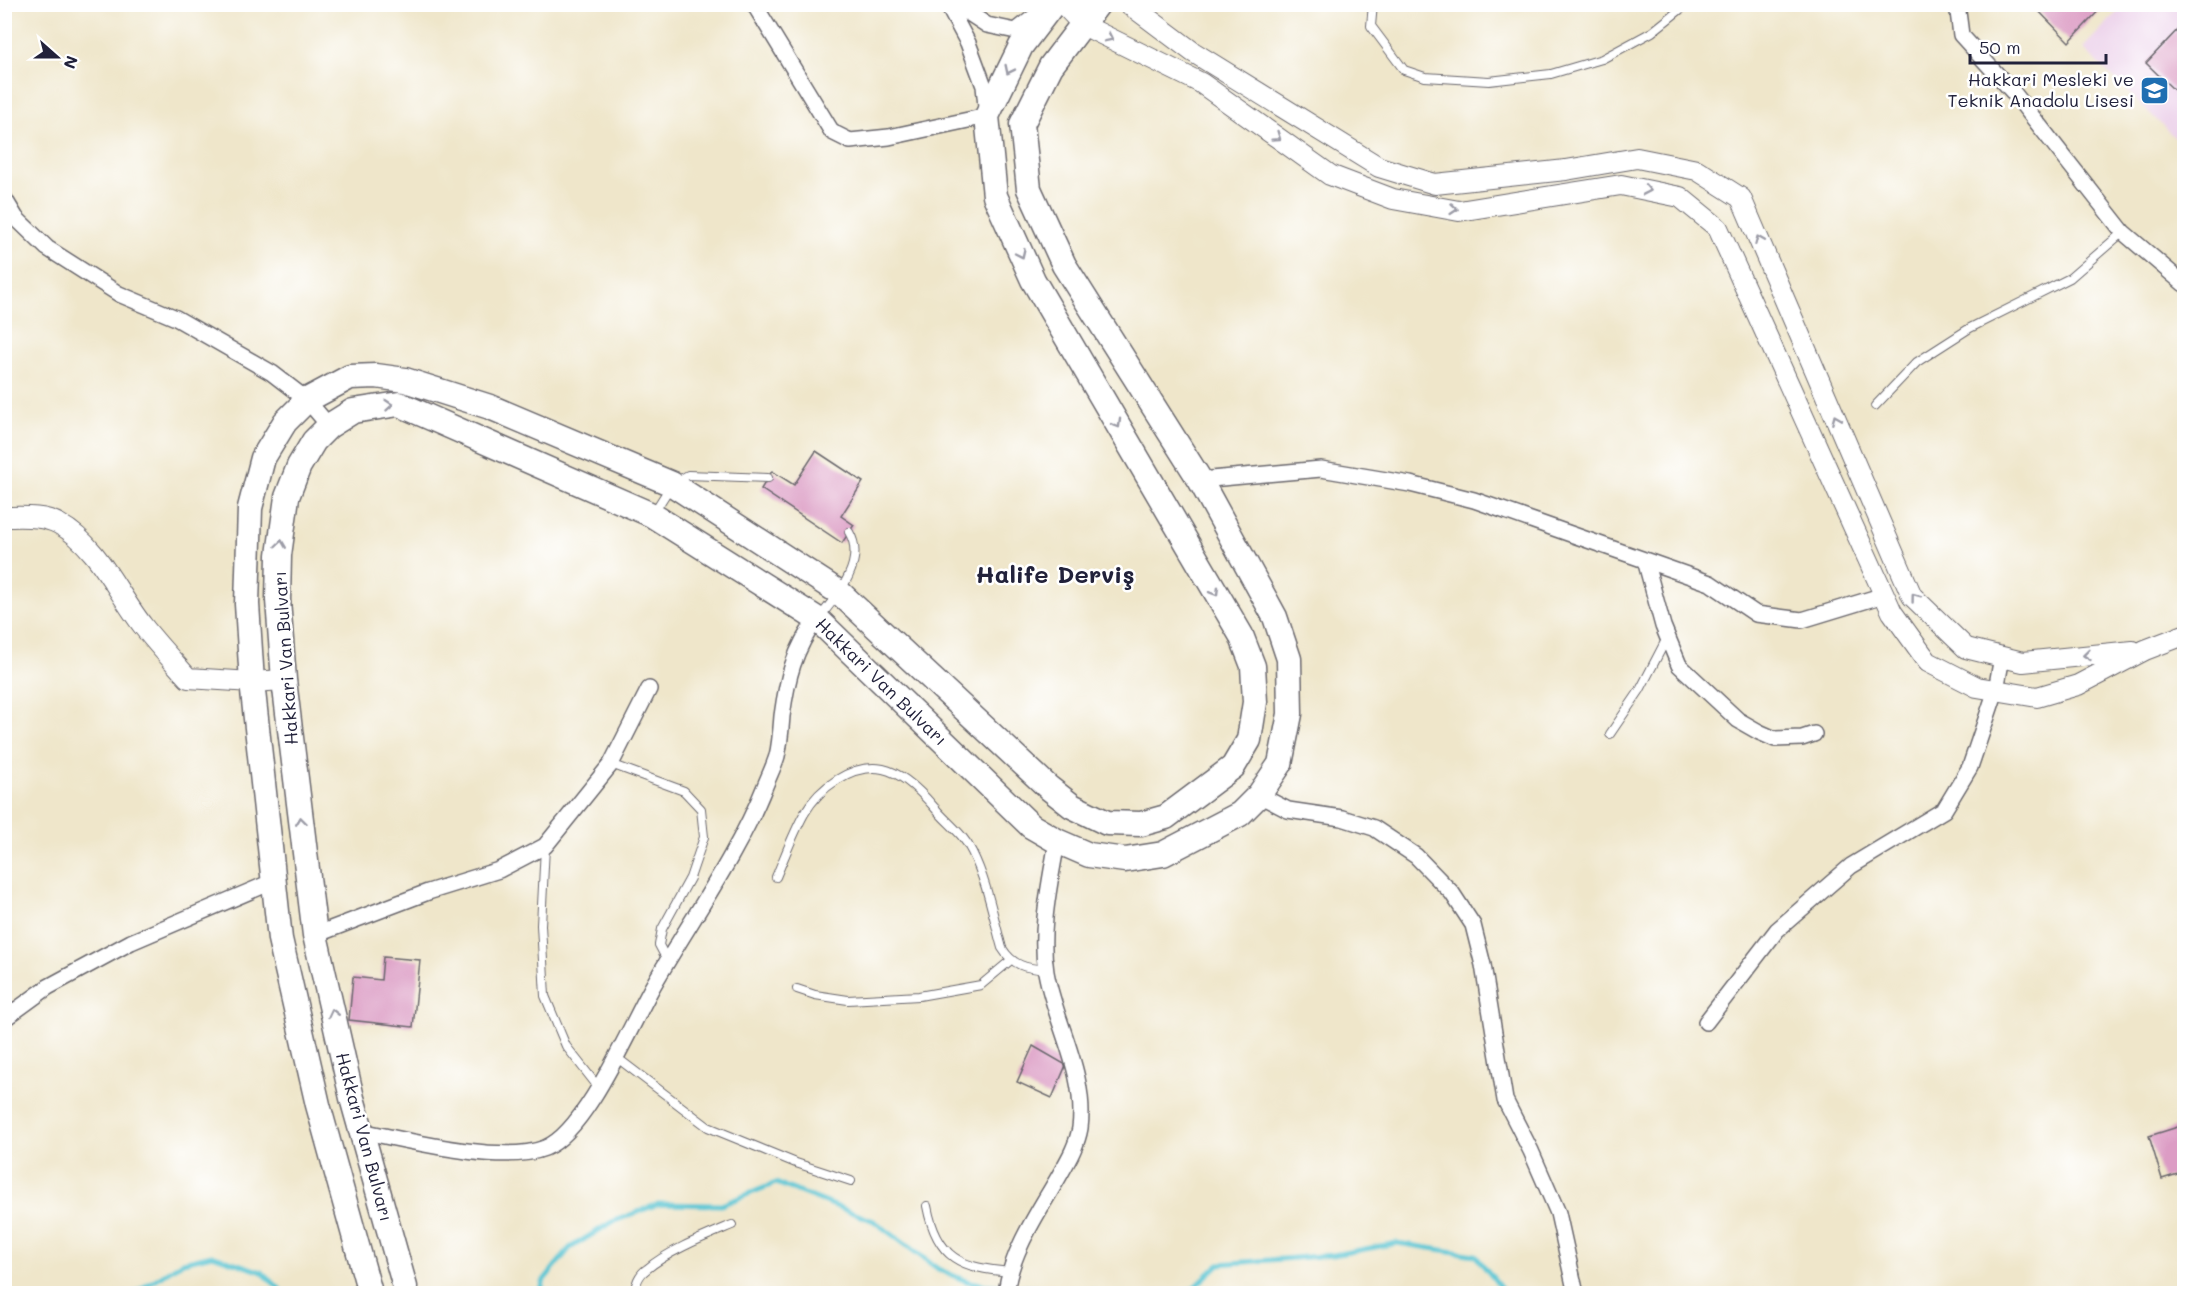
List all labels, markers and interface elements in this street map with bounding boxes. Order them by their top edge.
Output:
north arrow [27,27,87,87]
scale bar [1970,27,2106,65]
one-way arrow [1103,31,1114,42]
text: 50 m [1979,35,2021,59]
text: N [59,53,83,72]
one-way arrow [1005,64,1017,75]
place label: Hakkari Mesleki ve Teknik Anadolu Lisesi [1948,67,2134,112]
school or university icon: Hakkari Mesleki ve Teknik Anadolu Lisesi [2139,74,2171,106]
one-way arrow [1270,130,1281,141]
one-way arrow [1641,183,1651,196]
one-way arrow [1450,202,1459,215]
one-way arrow [1754,236,1766,247]
one-way arrow [1014,248,1026,259]
one-way arrow [384,399,393,412]
one-way arrow [1831,415,1843,426]
one-way arrow [1110,418,1121,428]
one-way arrow [274,539,286,548]
district label: Halife Derviş [975,558,1135,590]
street label: Hakkari Van Bulvarı [267,570,303,746]
one-way arrow [1208,586,1220,596]
one-way arrow [1912,593,1923,604]
street label: Hakkari Van Bulvarı [811,612,953,750]
one-way arrow [2082,649,2091,661]
one-way arrow [295,817,308,826]
one-way arrow [327,1009,340,1019]
street label: Hakkari Van Bulvarı [331,1050,399,1224]

